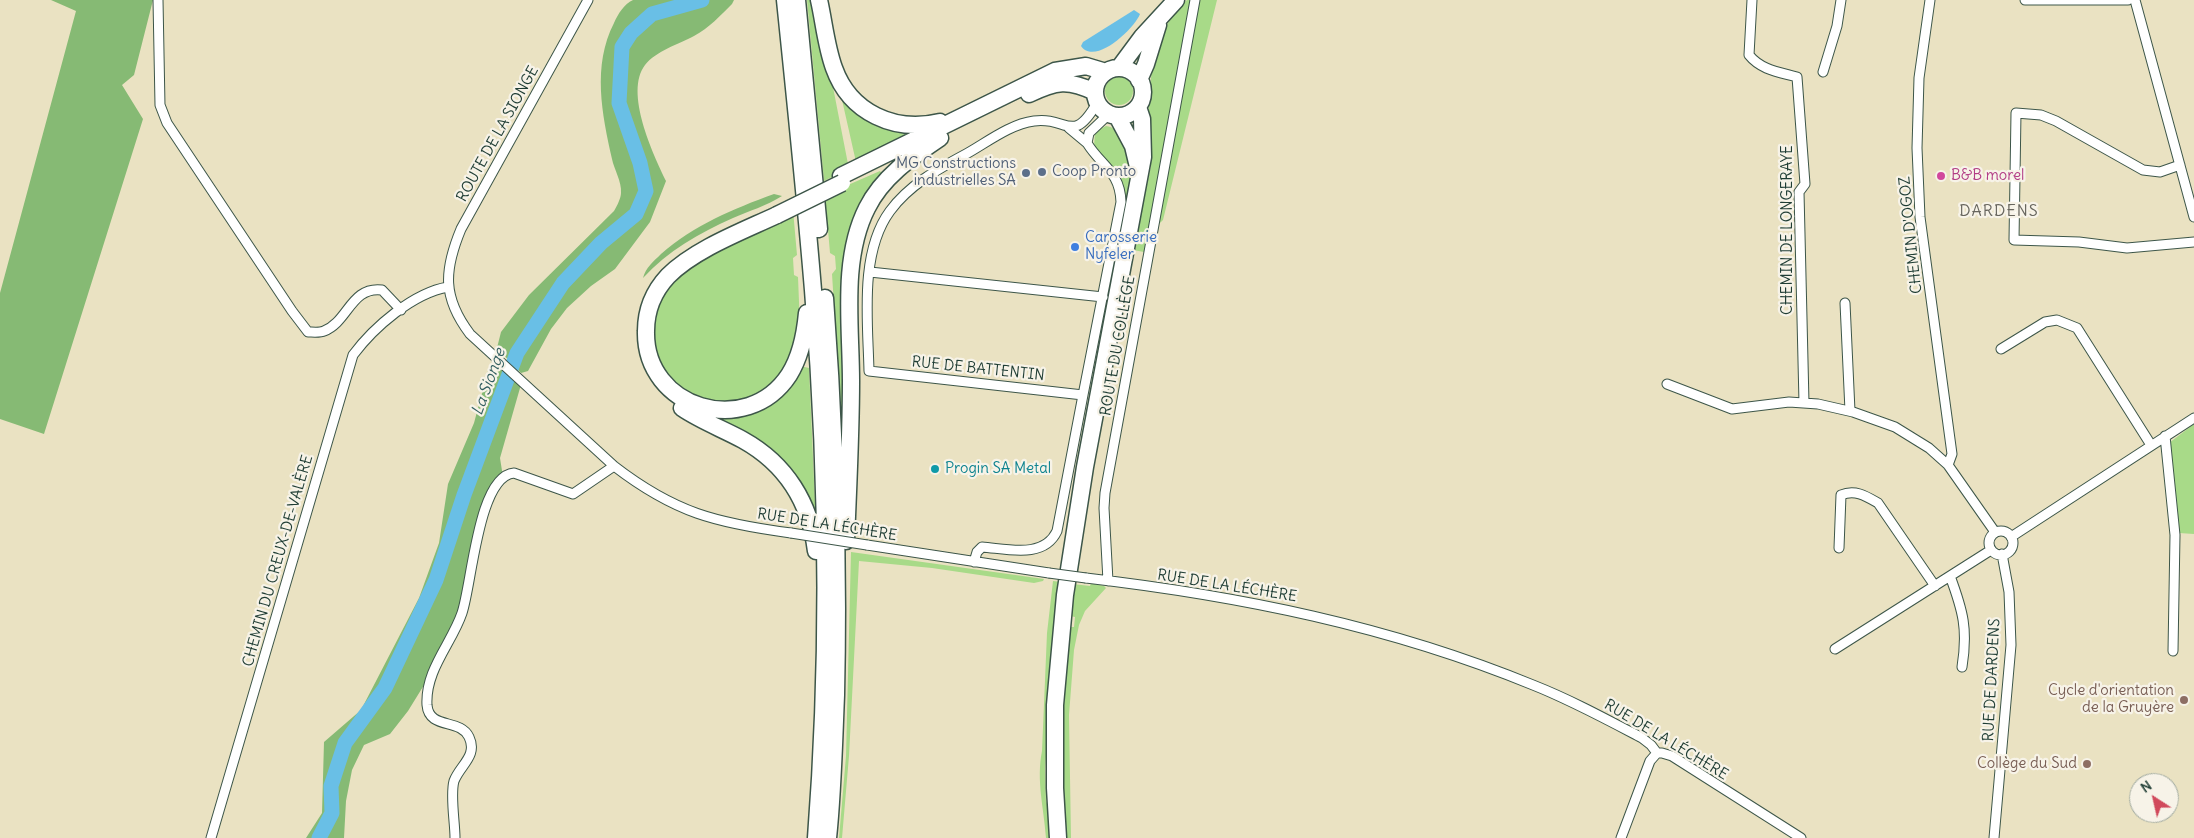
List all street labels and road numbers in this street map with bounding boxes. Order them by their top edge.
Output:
street label: ROUTE DE LA SIONGE [453,63,543,205]
street label: CHEMIN DE LONGERAYE [1779,145,1797,315]
street label: CHEMIN D'OGOZ [1896,175,1926,295]
street label: ROUTE DU COLLÈGE [1097,275,1139,417]
street label: RUE DE BATTENTIN [911,353,1045,385]
street label: CHEMIN DU CREUX-DE-VALÈRE [239,453,317,669]
street label: RUE DE LA LÉCHÈRE [756,505,898,545]
street label: RUE DE LA LÉCHÈRE [1156,566,1298,606]
street label: RUE DE DARDENS [1980,618,2004,742]
street label: RUE DE LA LÉCHÈRE [1601,696,1731,784]

